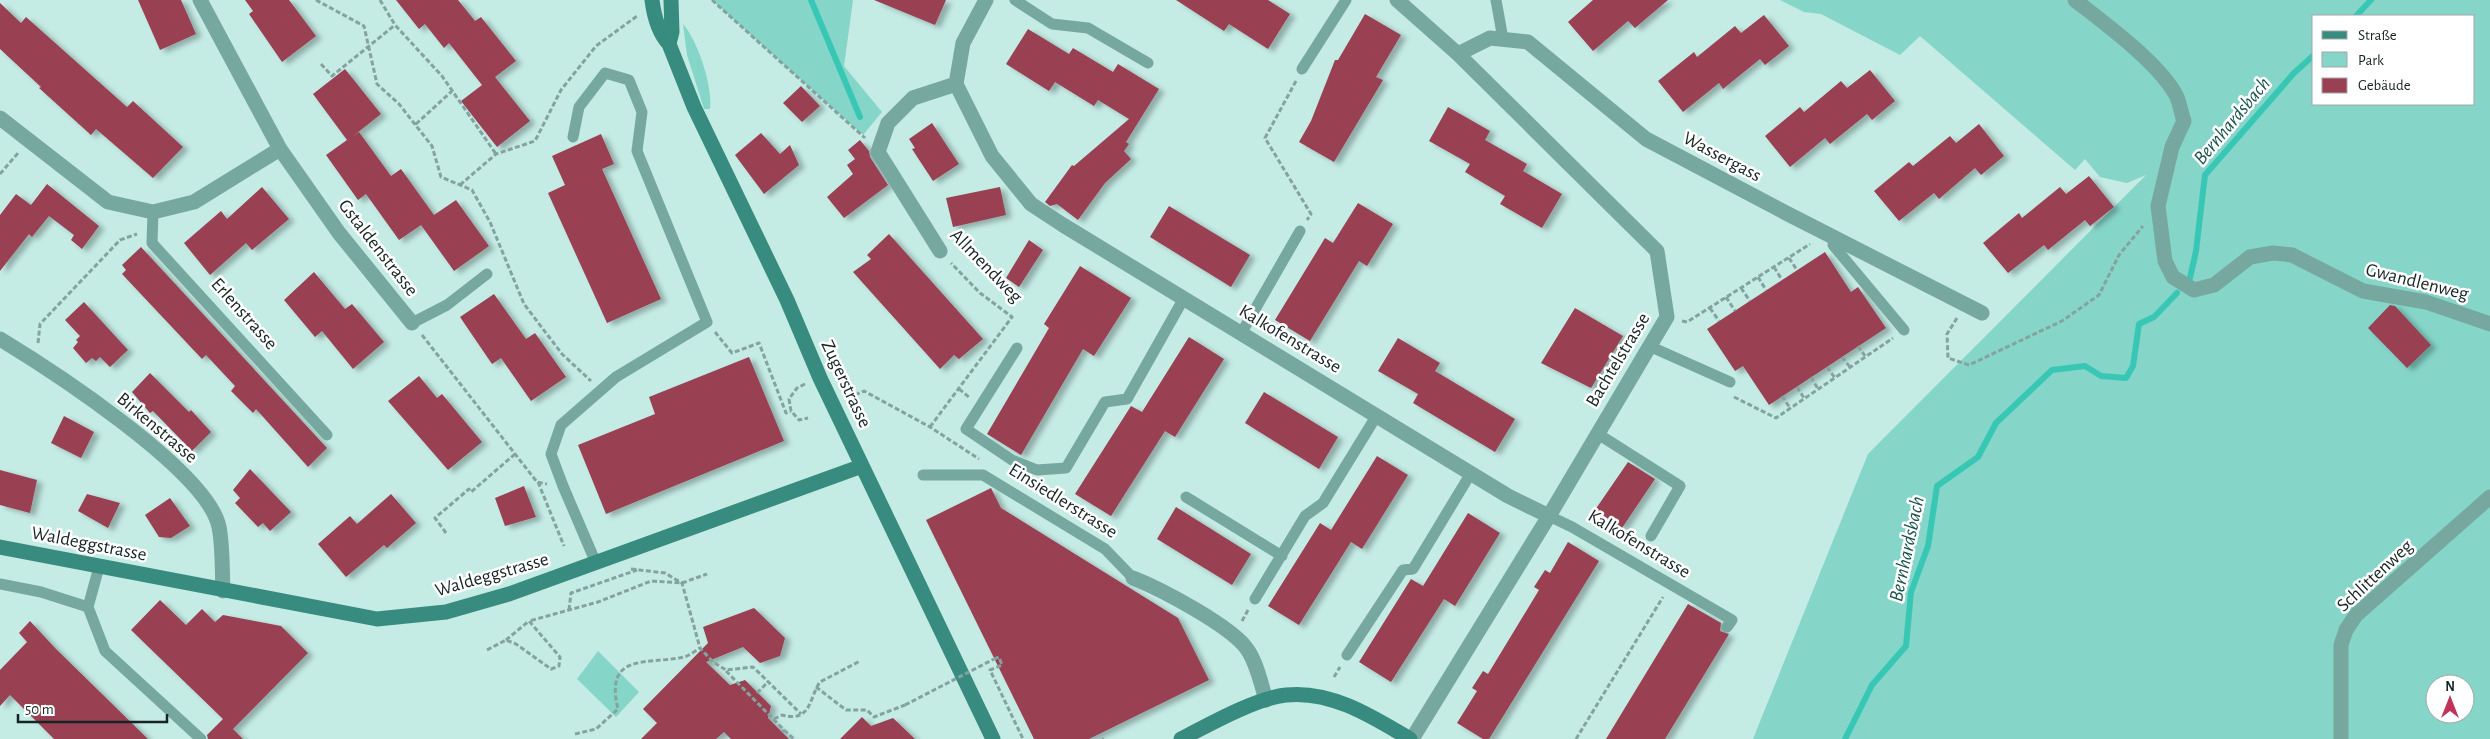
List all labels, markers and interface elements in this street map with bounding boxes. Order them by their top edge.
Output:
legend [2312,15,2475,105]
text: Straße [2358,28,2397,43]
text: Park [2358,53,2384,68]
water label: Bernhardsbach [2190,74,2274,168]
text: Gebäude [2358,78,2411,93]
street label: Wassergass [1680,129,1764,185]
street label: Gstaldenstrasse [334,196,422,300]
street label: Allmendweg [946,225,1026,307]
street label: Gwandlenweg [2364,260,2471,304]
street label: Erlenstrasse [207,275,281,353]
street label: Kalkofenstrasse [1236,301,1344,377]
street label: Bachtelstrasse [1583,310,1653,410]
street label: Zugerstrasse [817,337,875,431]
street label: Birkenstrasse [113,389,201,467]
street label: Einsiedlerstrasse [1005,460,1121,542]
water label: Bernhardsbach [1886,495,1928,603]
street label: Kalkofenstrasse [1585,506,1693,582]
street label: Waldeggstrasse [30,524,148,564]
street label: Schlittenweg [2334,536,2417,616]
street label: Waldeggstrasse [433,550,551,600]
north arrow [2425,674,2475,724]
text: N [2445,680,2455,694]
scale bar [18,692,166,724]
text: 50 m [25,702,54,717]

